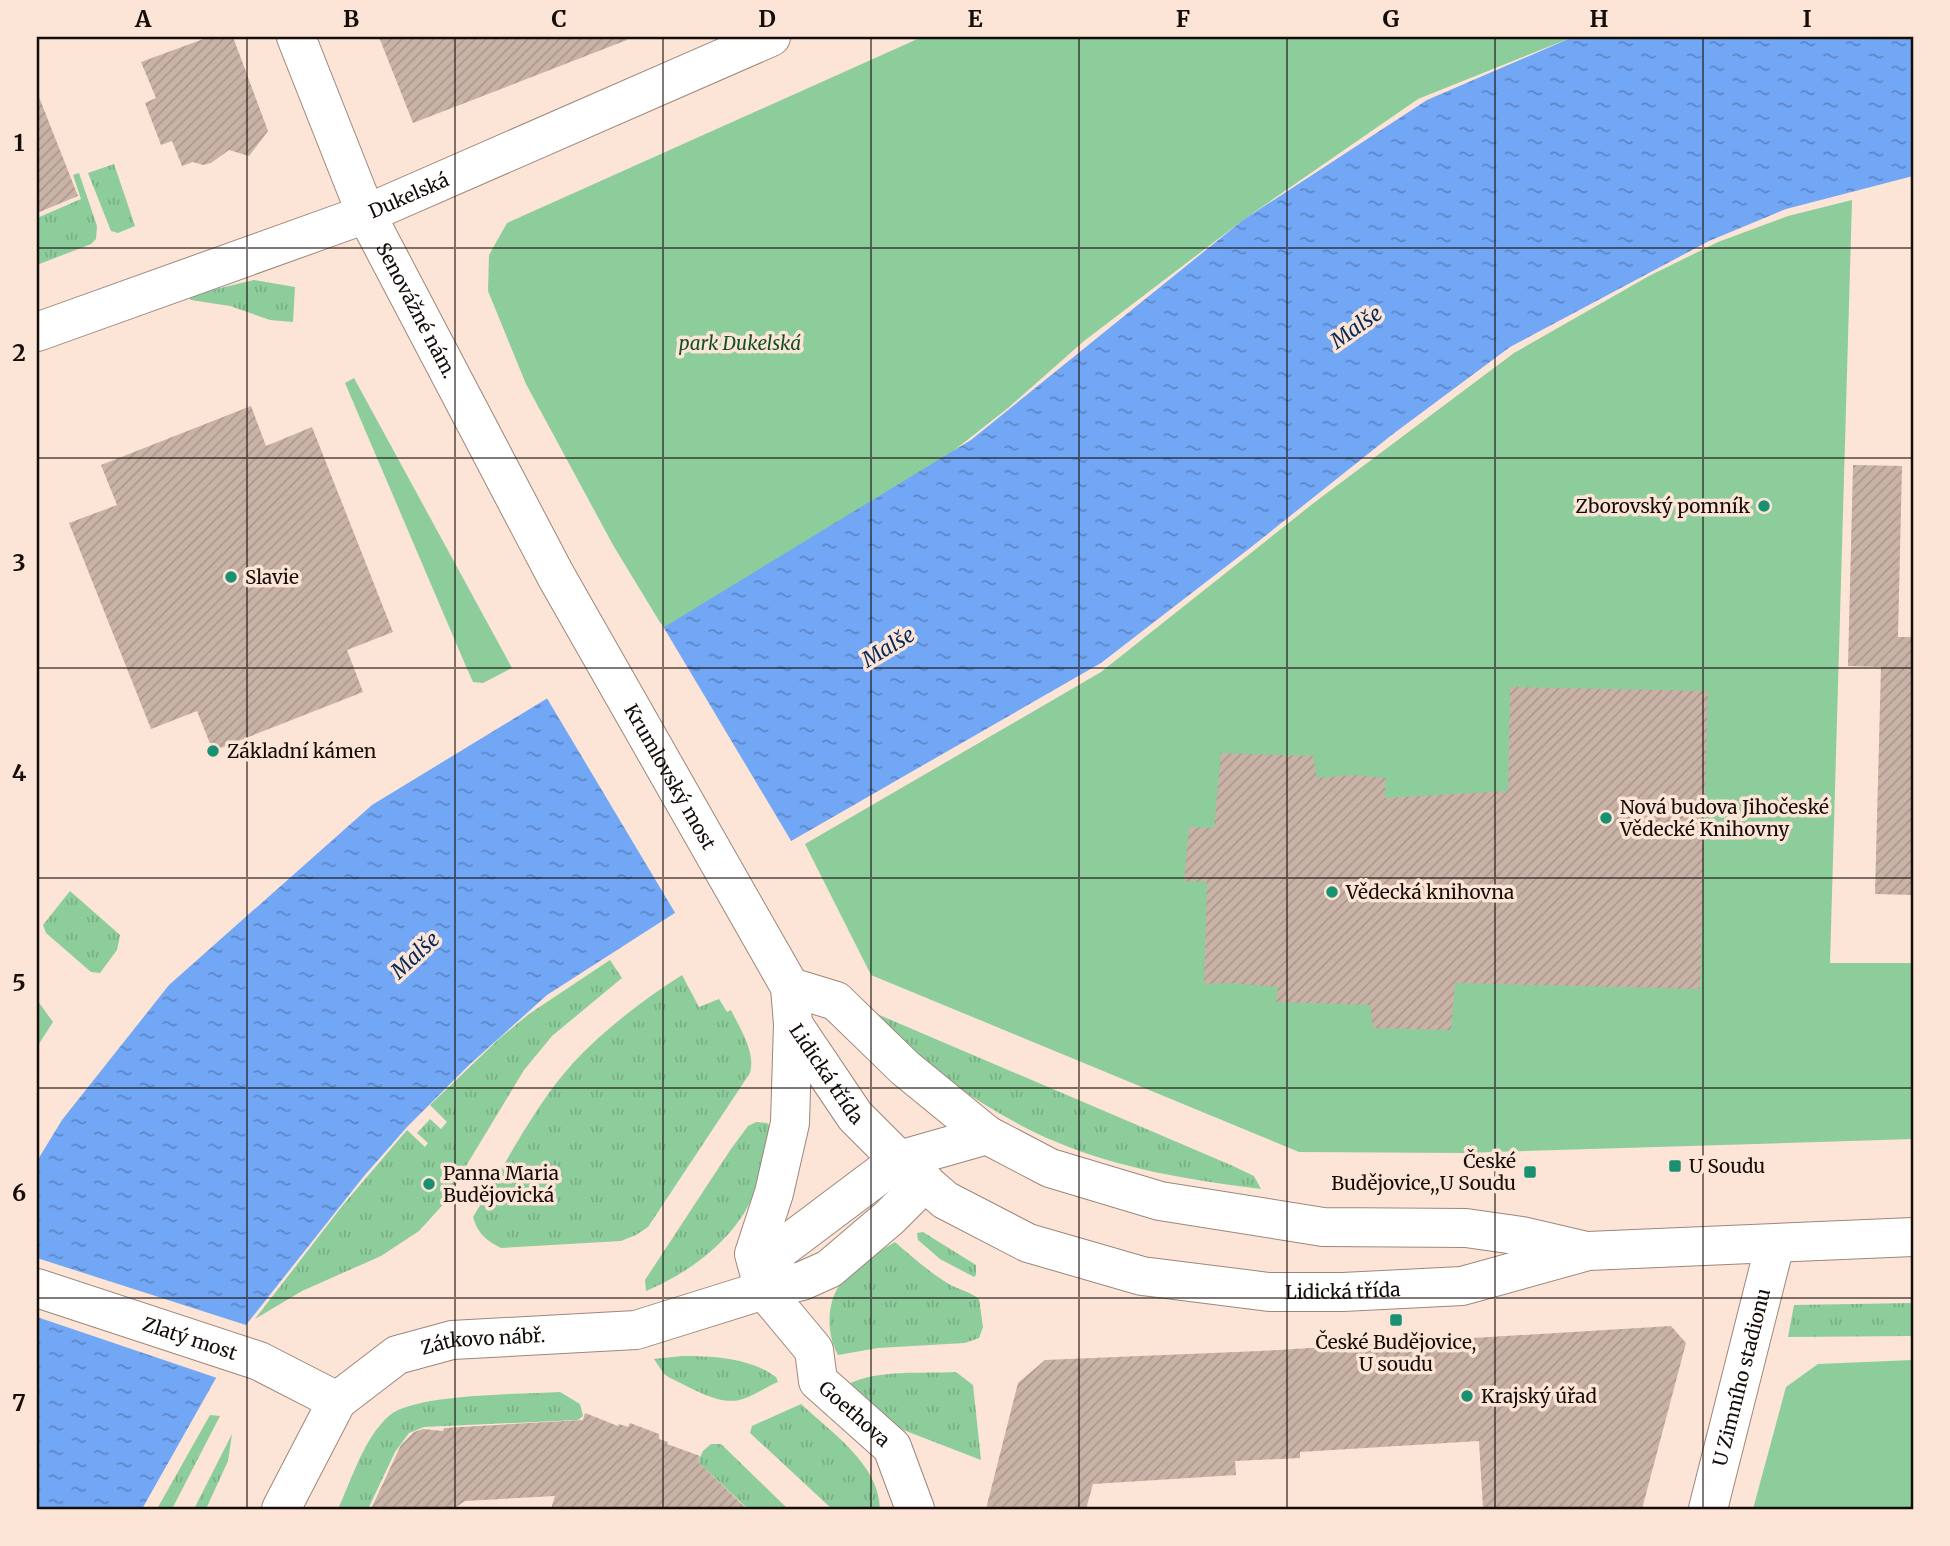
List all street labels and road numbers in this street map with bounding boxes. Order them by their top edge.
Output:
street label: Dukelská [365,167,452,223]
street label: Senovážné nám. [371,238,462,382]
street label: Krumlovský most [619,699,721,854]
street label: Lidická třída [784,1019,868,1129]
street label: Lidická třída [1285,1277,1401,1304]
street label: U Zimního stadionu [1707,1286,1775,1469]
street label: Zlatý most [140,1312,241,1365]
street label: Zátkovo nábř. [418,1323,546,1360]
street label: Goethova [814,1376,895,1452]

